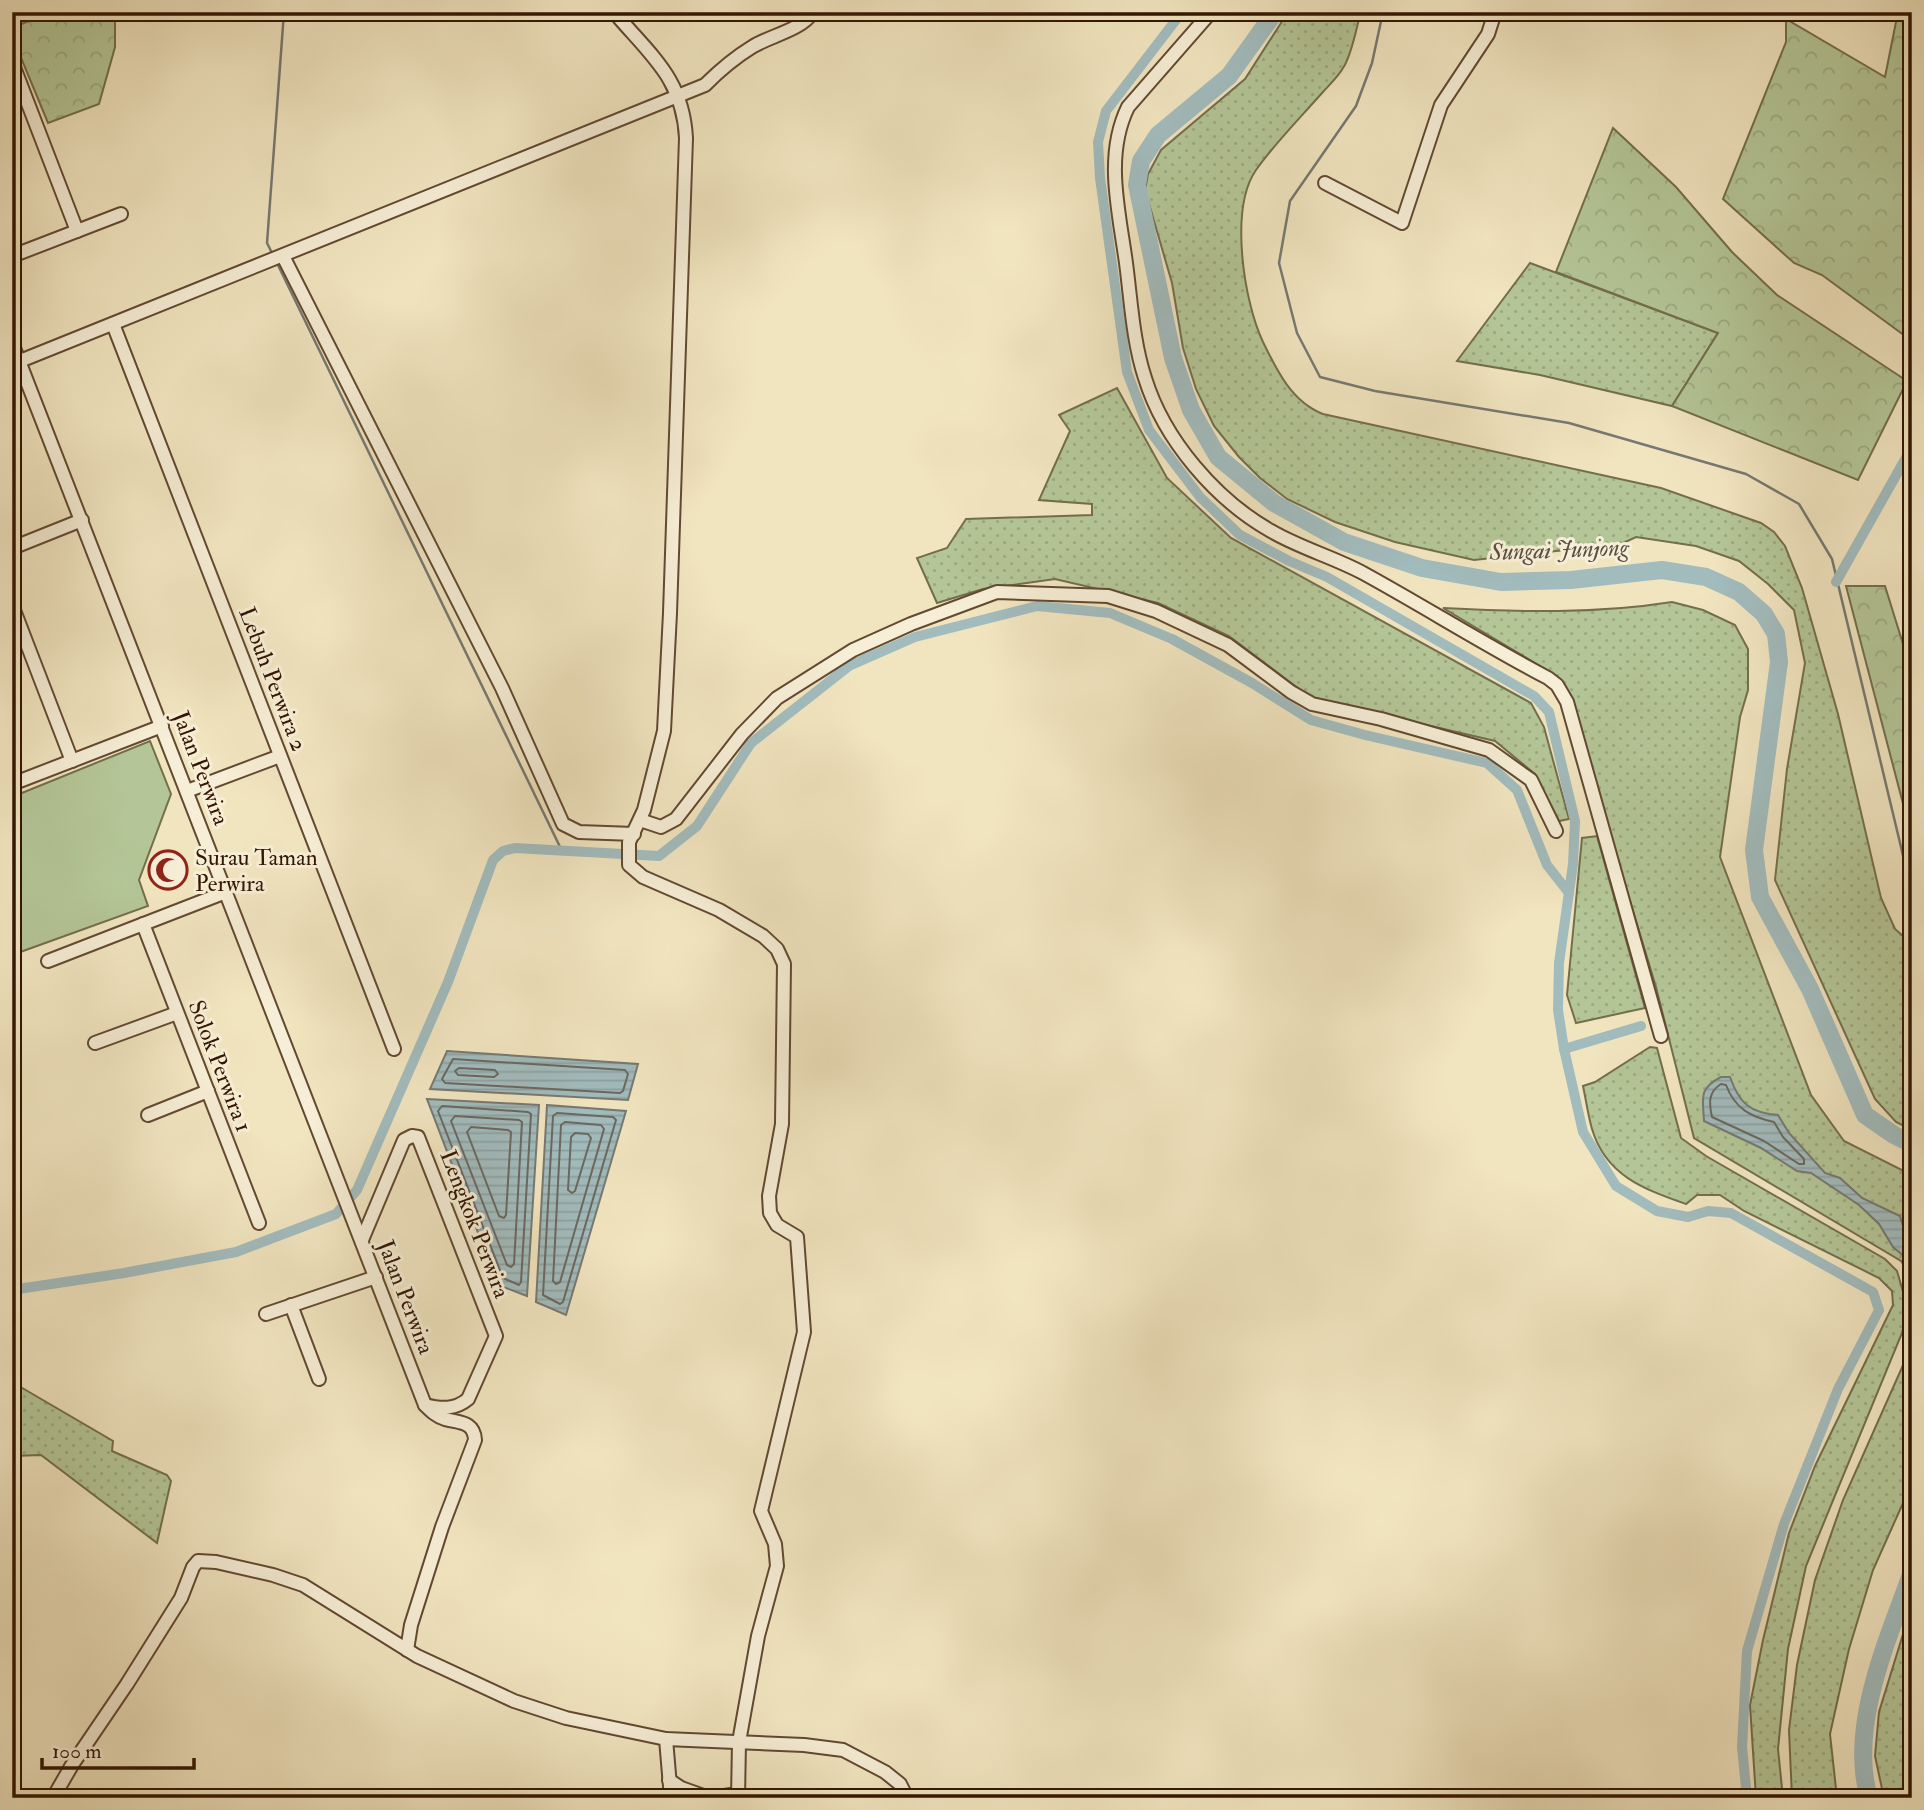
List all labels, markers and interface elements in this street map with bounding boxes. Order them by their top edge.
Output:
water label: Sungai Junjong [1488,532,1630,568]
street label: Lebuh Perwira 2 [232,603,314,755]
street label: Jalan Perwira [166,706,236,830]
place label: Surau Taman Perwira [195,843,318,898]
mosque icon: Surau Taman Perwira [147,849,189,891]
street label: Solok Perwira 1 [182,996,258,1136]
street label: Lengkok Perwira [433,1146,517,1303]
street label: Jalan Perwira [371,1235,441,1359]
scale bar [42,1726,194,1770]
text: 100 m [52,1738,102,1765]

